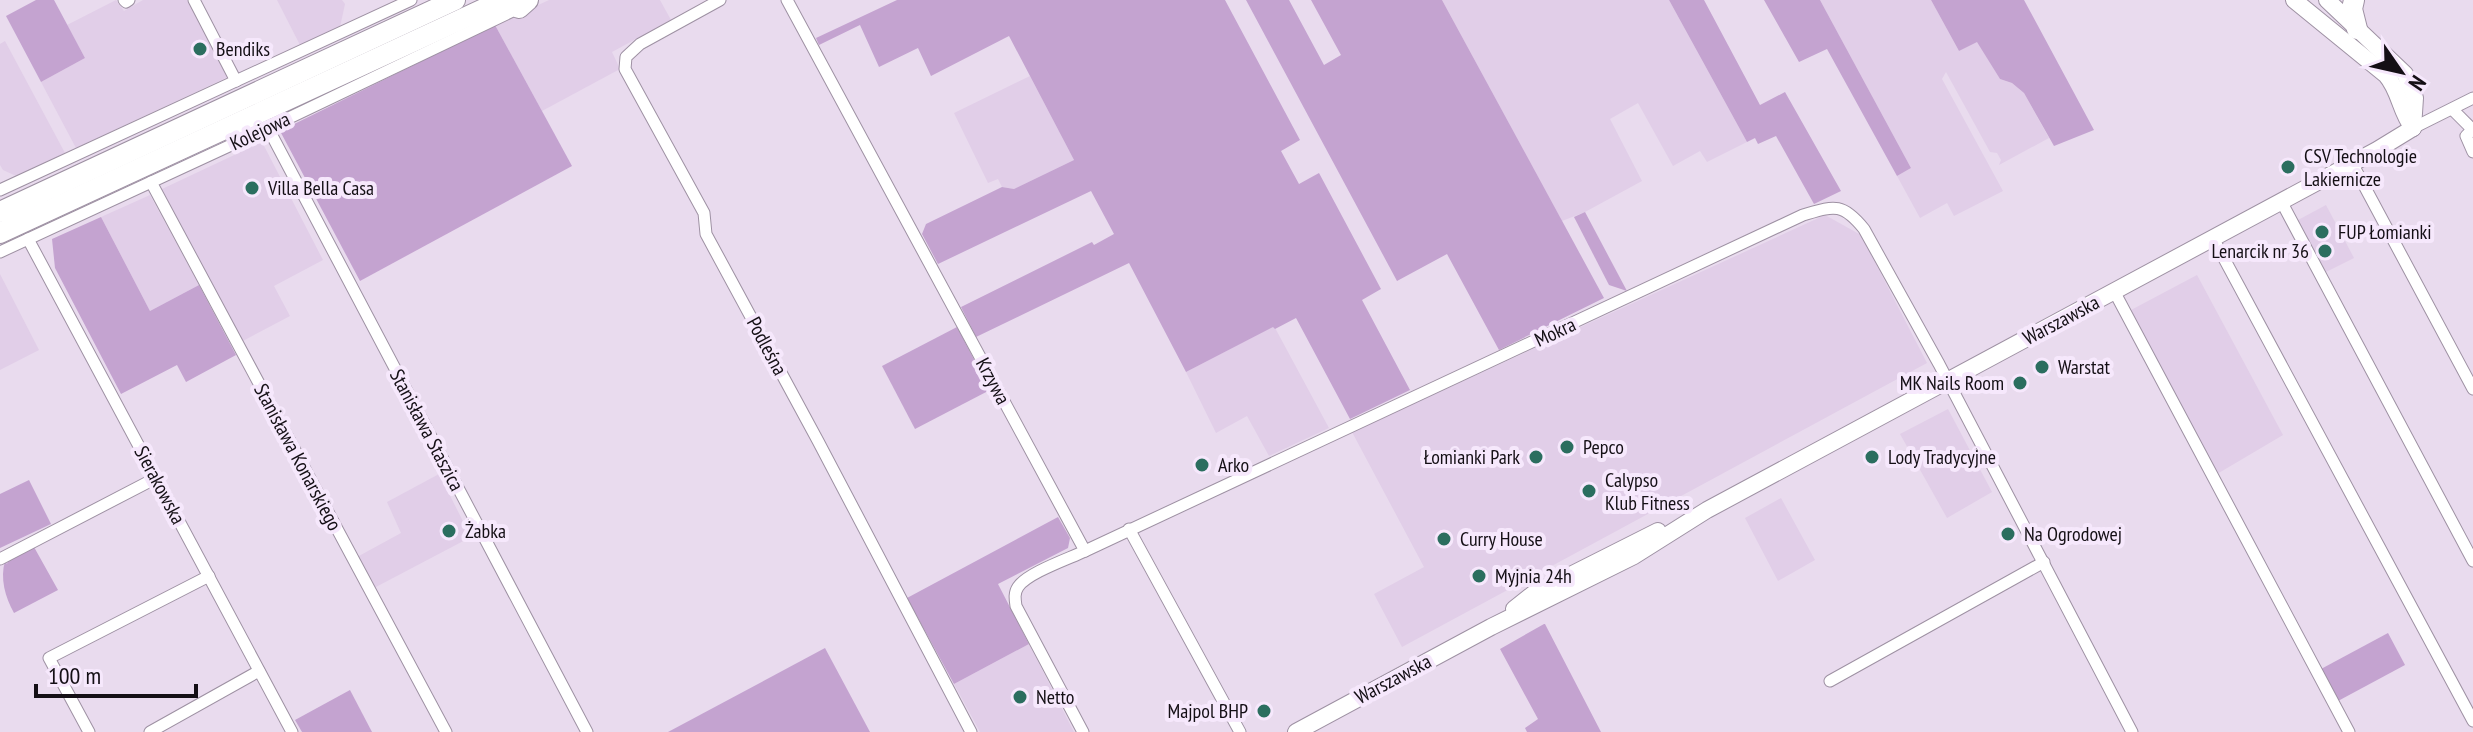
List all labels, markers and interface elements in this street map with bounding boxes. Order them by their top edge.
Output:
north arrow [2361,32,2441,112]
place label: Bendiks [216,36,270,62]
marker: Bendiks [191,40,209,58]
text: N [2403,70,2433,96]
street label: Kolejowa [226,106,294,156]
place label: CSV Technologie Lakiernicze [2304,143,2417,192]
marker: CSV Technologie Lakiernicze [2279,158,2297,176]
place label: Villa Bella Casa [267,175,374,201]
marker: Villa Bella Casa [243,179,261,197]
place label: FUP Łomianki [2338,219,2432,245]
marker: FUP Łomianki [2313,223,2331,241]
place label: Lenarcik nr 36 [2212,238,2309,264]
marker: Lenarcik nr 36 [2316,242,2334,260]
street label: Warszawska [2018,289,2104,351]
street label: Mokra [1530,311,1580,353]
street label: Podleśna [741,312,793,380]
street label: Krzywa [970,353,1016,409]
place label: Warstat [2058,354,2111,380]
marker: Warstat [2033,358,2051,376]
street label: Stanisława Staszica [384,365,470,495]
place label: MK Nails Room [1900,370,2004,396]
marker: MK Nails Room [2011,374,2029,392]
street label: Stanisława Konarskiego [248,379,348,535]
place label: Pepco [1583,434,1624,460]
marker: Pepco [1558,438,1576,456]
street label: Sierakowska [129,441,191,529]
place label: Łomianki Park [1424,444,1520,470]
place label: Lody Tradycyjne [1888,444,1996,470]
marker: Łomianki Park [1527,448,1545,466]
marker: Lody Tradycyjne [1863,448,1881,466]
place label: Arko [1218,452,1249,478]
marker: Arko [1193,456,1211,474]
place label: Calypso Klub Fitness [1605,467,1690,516]
marker: Calypso Klub Fitness [1580,482,1598,500]
place label: Żabka [465,518,506,544]
place label: Na Ogrodowej [2024,521,2122,547]
marker: Żabka [440,522,458,540]
marker: Na Ogrodowej [1999,525,2017,543]
place label: Curry House [1460,526,1543,552]
marker: Curry House [1435,530,1453,548]
place label: Myjnia 24h [1495,563,1572,589]
marker: Myjnia 24h [1470,567,1488,585]
scale bar [36,648,196,698]
street label: Warszawska [1350,648,1436,710]
text: 100 m [48,660,101,691]
place label: Netto [1036,684,1075,710]
marker: Netto [1011,688,1029,706]
place label: Majpol BHP [1168,698,1248,724]
marker: Majpol BHP [1255,702,1273,720]

